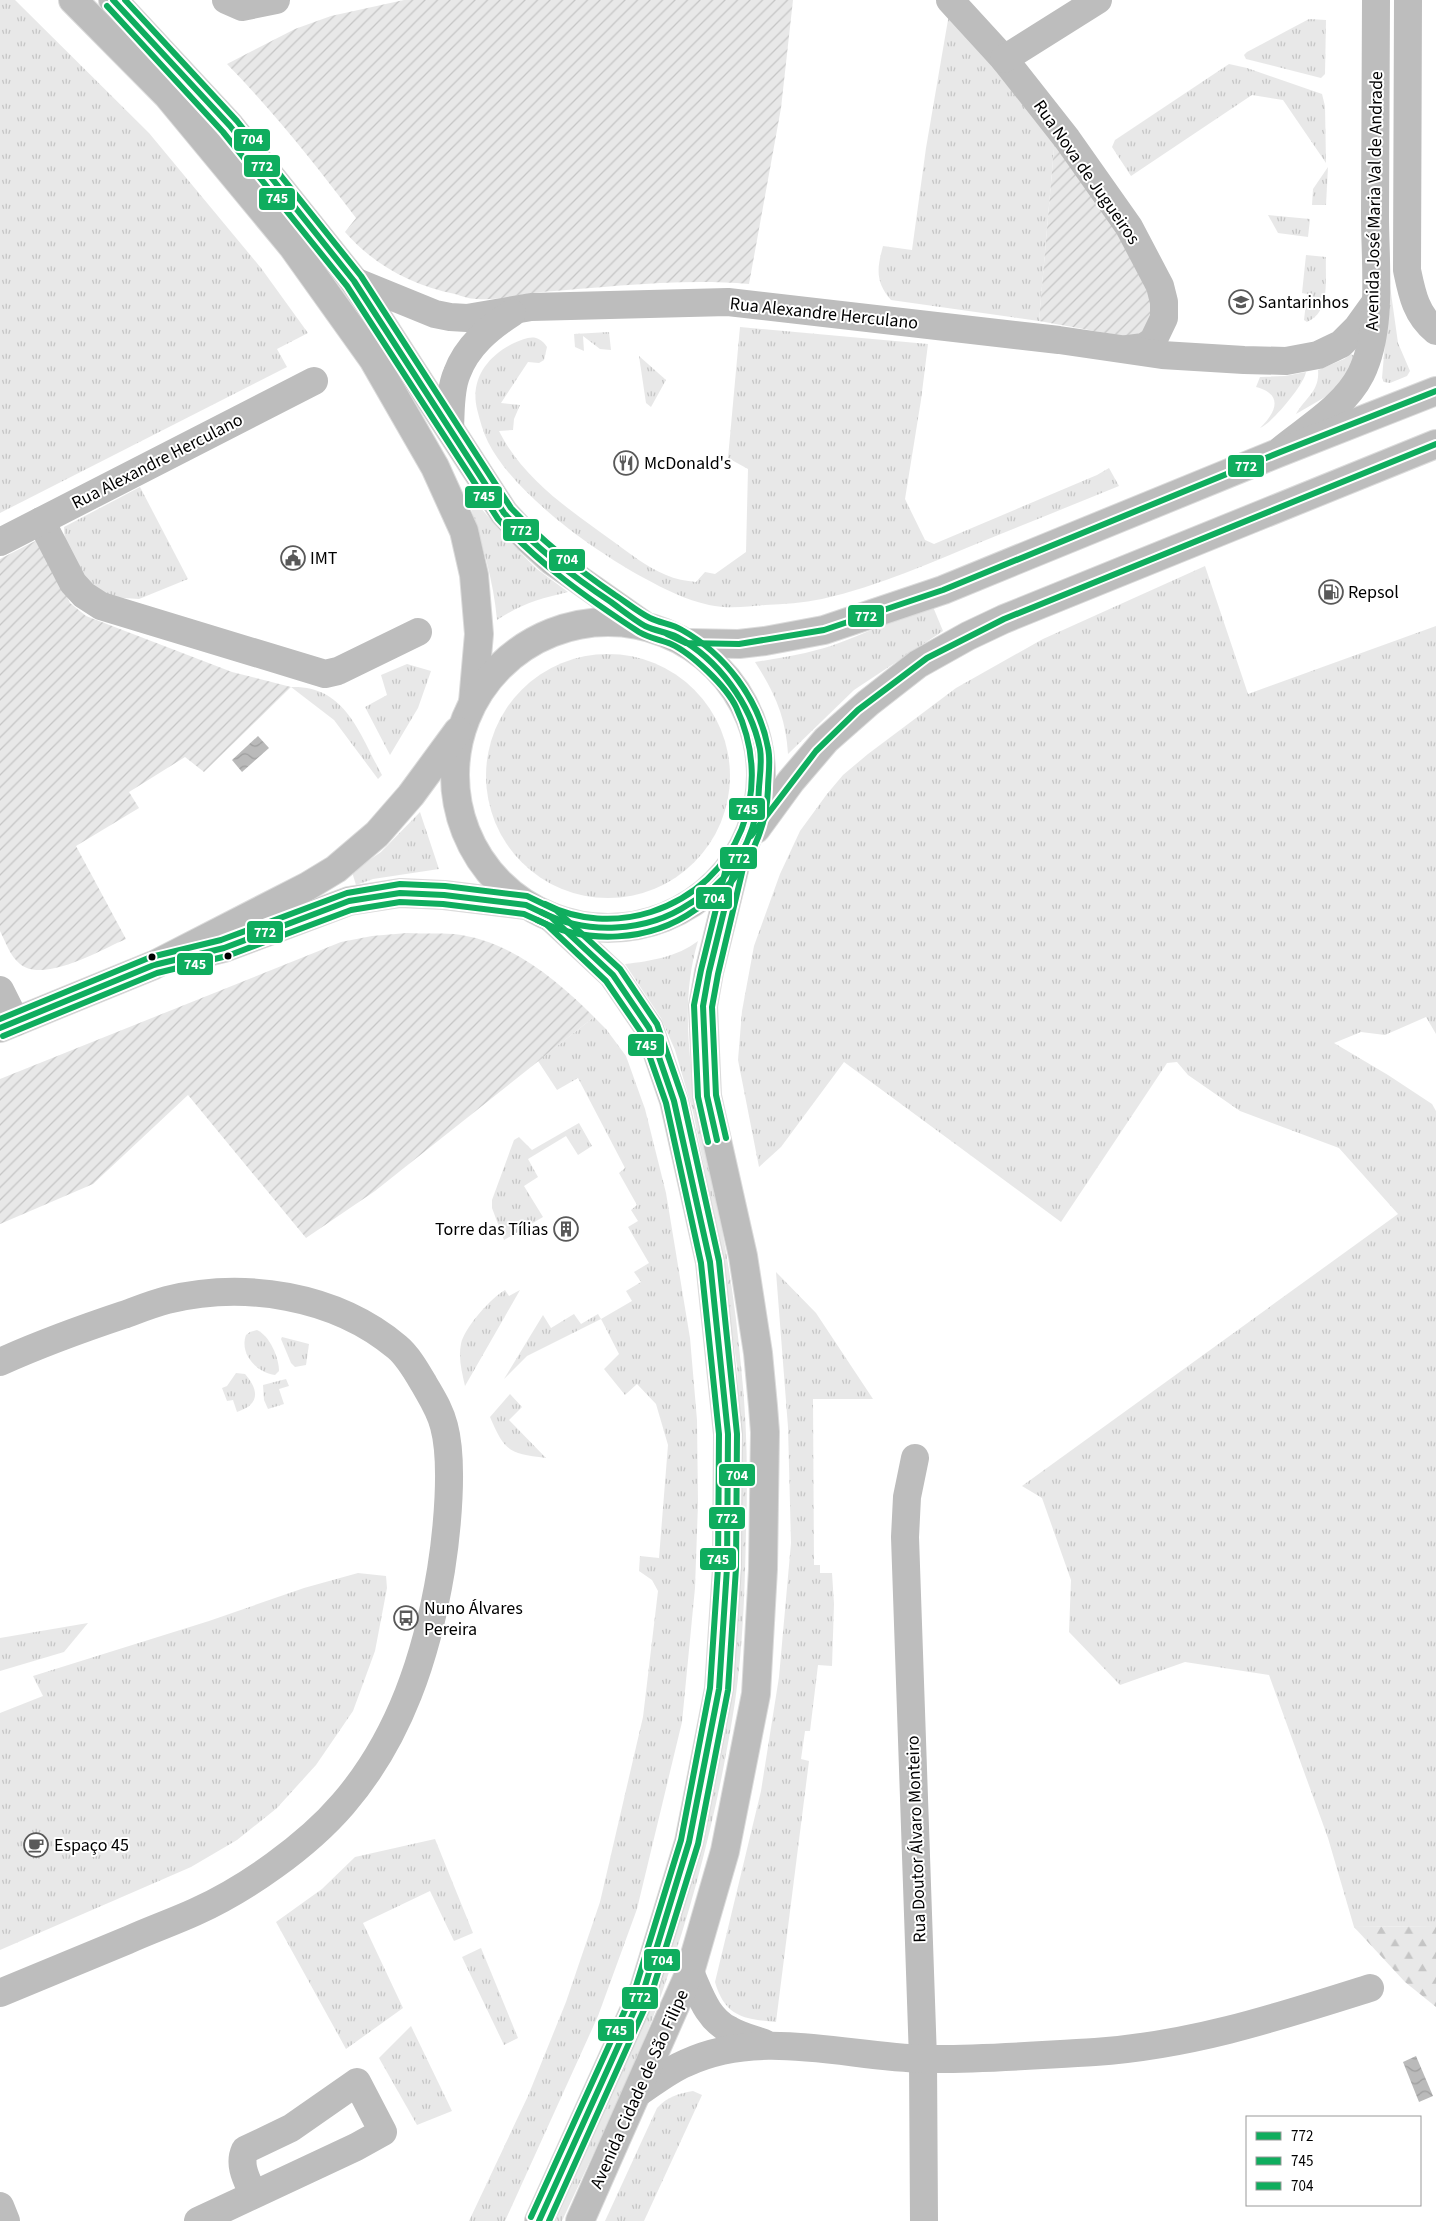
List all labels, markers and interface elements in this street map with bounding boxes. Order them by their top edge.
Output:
street label: Avenida José Maria Val de Andrade [1360,71,1389,331]
street label: Rua Nova de Jugueiros [1027,95,1146,250]
line badge: 704 [233,128,271,152]
text: 704 [241,130,264,150]
line badge: 772 [243,154,281,178]
text: 772 [251,157,273,177]
line badge: 745 [258,187,296,211]
text: 745 [266,189,288,209]
school or university icon: Santarinhos [1228,289,1254,315]
place label: Santarinhos [1258,290,1349,315]
street label: Rua Alexandre Herculano [729,291,919,336]
street label: Rua Alexandre Herculano [67,407,247,516]
restaurant icon: McDonald's [613,450,639,476]
place label: McDonald's [644,451,731,476]
line badge: 772 [1227,454,1265,478]
text: 772 [1235,457,1257,477]
line badge: 745 [464,485,503,509]
text: 745 [473,487,495,507]
line badge: 772 [502,518,540,542]
text: 772 [510,521,532,541]
public building icon: IMT [280,545,306,571]
place label: IMT [310,546,338,571]
line badge: 704 [548,548,586,572]
text: 704 [556,550,579,570]
fuel station icon: Repsol [1318,579,1344,605]
place label: Repsol [1348,580,1399,605]
line badge: 772 [847,604,885,628]
text: 772 [855,607,877,627]
line badge: 745 [728,797,766,821]
text: 745 [736,800,758,820]
line badge: 772 [719,846,758,870]
text: 772 [728,849,750,869]
line badge: 704 [695,886,733,910]
text: 704 [703,889,726,909]
line badge: 772 [246,920,284,944]
text: 772 [254,923,276,943]
unlabelled marker [223,951,233,961]
unlabelled marker [147,952,157,962]
line badge: 745 [176,952,214,976]
text: 745 [184,955,206,975]
line badge: 745 [627,1033,665,1057]
text: 745 [635,1036,657,1056]
building icon: Torre das Tílias [553,1216,579,1242]
place label: Torre das Tílias [435,1217,548,1242]
line badge: 704 [718,1463,756,1487]
text: 704 [726,1466,749,1486]
line badge: 772 [708,1506,746,1530]
text: 772 [716,1509,738,1529]
line badge: 745 [699,1547,737,1571]
text: 745 [707,1550,729,1570]
place label: Nuno Álvares Pereira [424,1596,523,1642]
bus stop icon: Nuno Álvares Pereira [393,1605,419,1631]
street label: Rua Doutor Álvaro Monteiro [900,1735,933,1943]
cafe icon: Espaço 45 [23,1832,49,1858]
place label: Espaço 45 [54,1833,129,1858]
line badge: 704 [643,1948,681,1972]
text: 704 [651,1951,674,1971]
street label: Avenida Cidade de São Filipe [584,1985,695,2193]
line badge: 772 [621,1986,659,2010]
text: 772 [629,1988,651,2008]
line badge: 745 [597,2018,635,2042]
text: 745 [605,2021,627,2041]
legend [1246,2116,1421,2206]
text: 772 [1291,2126,1313,2147]
text: 745 [1291,2151,1313,2172]
text: 704 [1291,2176,1314,2197]

